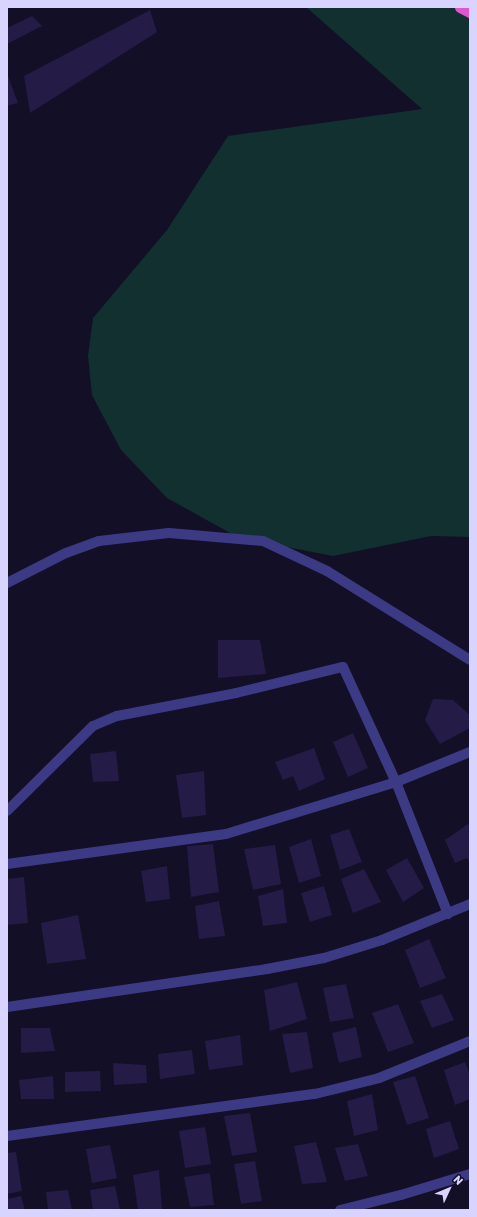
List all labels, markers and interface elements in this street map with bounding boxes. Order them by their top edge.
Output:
north arrow [429,1169,469,1209]
text: N [451,1173,465,1188]

